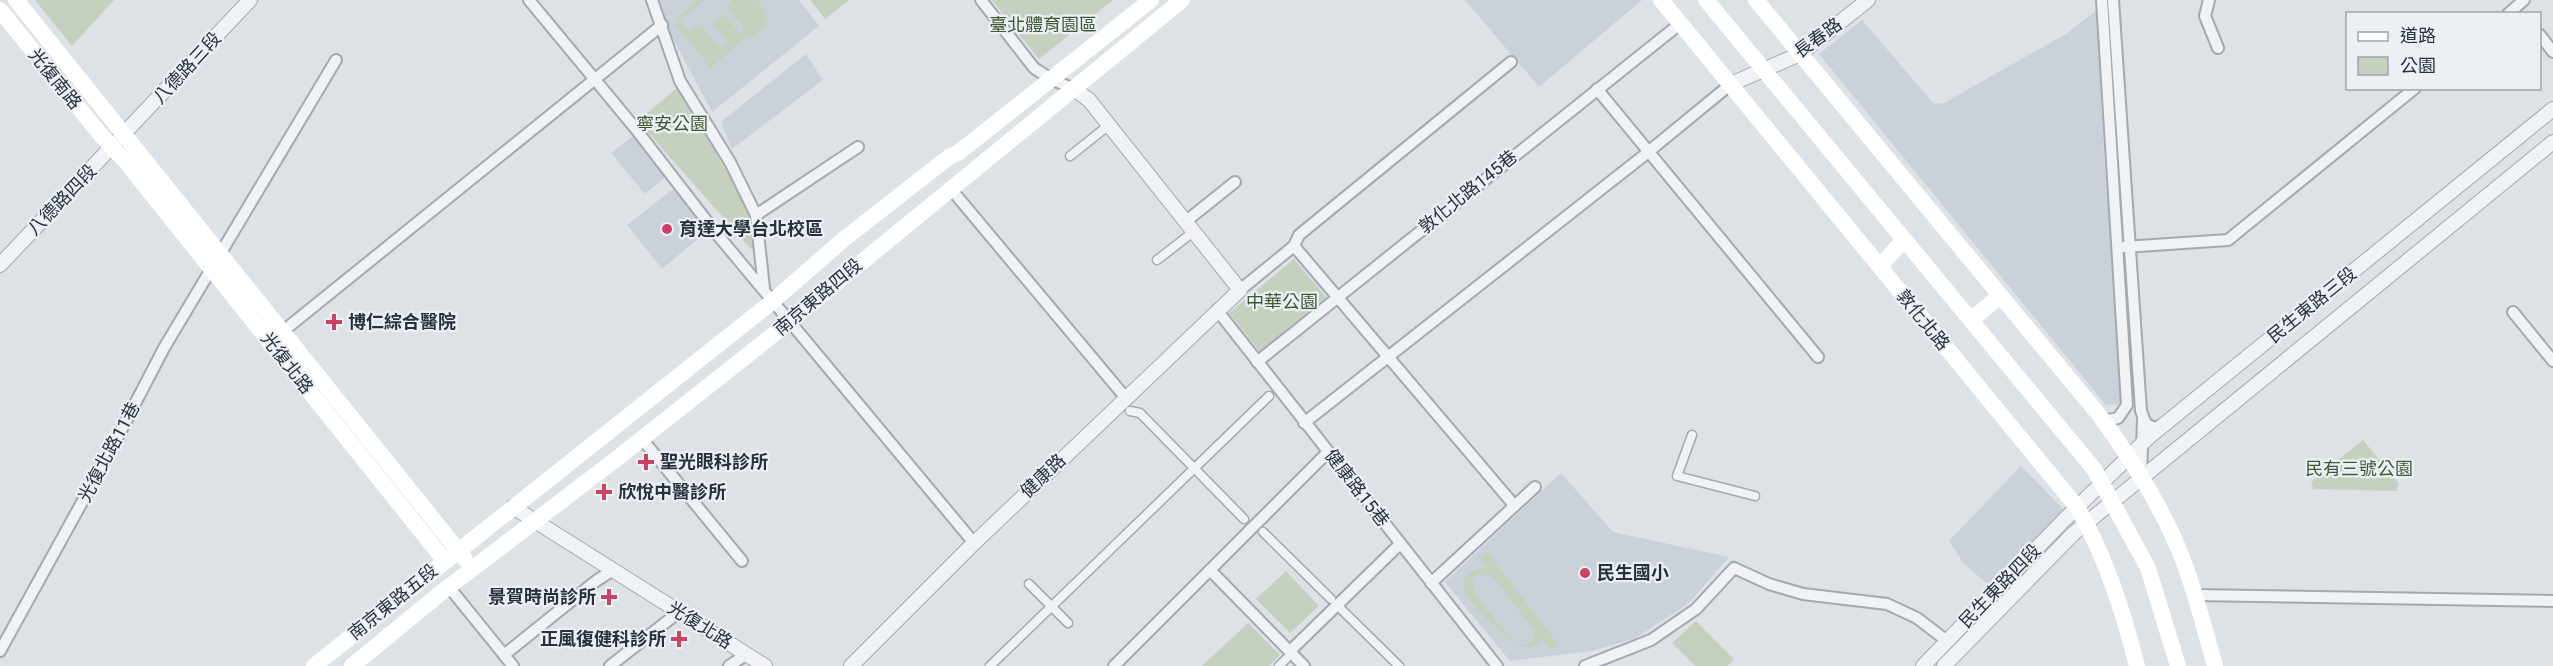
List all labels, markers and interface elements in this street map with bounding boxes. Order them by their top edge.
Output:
legend [2346,12,2541,90]
street label: 長春路 [1790,13,1846,62]
park label: 臺北體育園區 [989,14,1097,35]
text: 道路 [2400,25,2436,46]
street label: 八德路三段 [148,28,225,108]
street label: 光復南路 [25,44,86,113]
text: 公園 [2400,55,2436,76]
park label: 寧安公園 [636,113,708,134]
street label: 敦化北路145巷 [1414,146,1521,238]
street label: 八德路四段 [23,160,100,239]
place label: 育達大學台北校區 [679,218,823,239]
marker: 育達大學台北校區 [660,222,674,236]
street label: 南京東路四段 [770,254,866,339]
street label: 民生東路三段 [2263,262,2360,347]
street label: 敦化北路 [1893,285,1954,354]
park label: 中華公園 [1246,291,1318,312]
place label: 博仁綜合醫院 [348,311,456,332]
marker: 博仁綜合醫院 [325,313,343,331]
street label: 光復北路 [257,328,318,398]
street label: 光復北路11巷 [73,398,144,505]
street label: 健康路15巷 [1321,445,1394,530]
street label: 健康路 [1016,449,1069,502]
place label: 聖光眼科診所 [660,451,768,472]
marker: 聖光眼科診所 [637,453,655,471]
park label: 民有三號公園 [2305,458,2413,479]
place label: 欣悅中醫診所 [618,481,726,502]
marker: 欣悅中醫診所 [595,483,613,501]
street label: 民生東路四段 [1955,540,2045,632]
street label: 南京東路五段 [344,559,441,644]
place label: 民生國小 [1597,562,1669,583]
marker: 民生國小 [1578,566,1592,580]
place label: 景賀時尚診所 [488,586,596,607]
marker: 景賀時尚診所 [600,588,618,606]
street label: 光復北路 [664,597,736,653]
place label: 正風復健科診所 [540,628,666,649]
marker: 正風復健科診所 [670,630,688,648]

